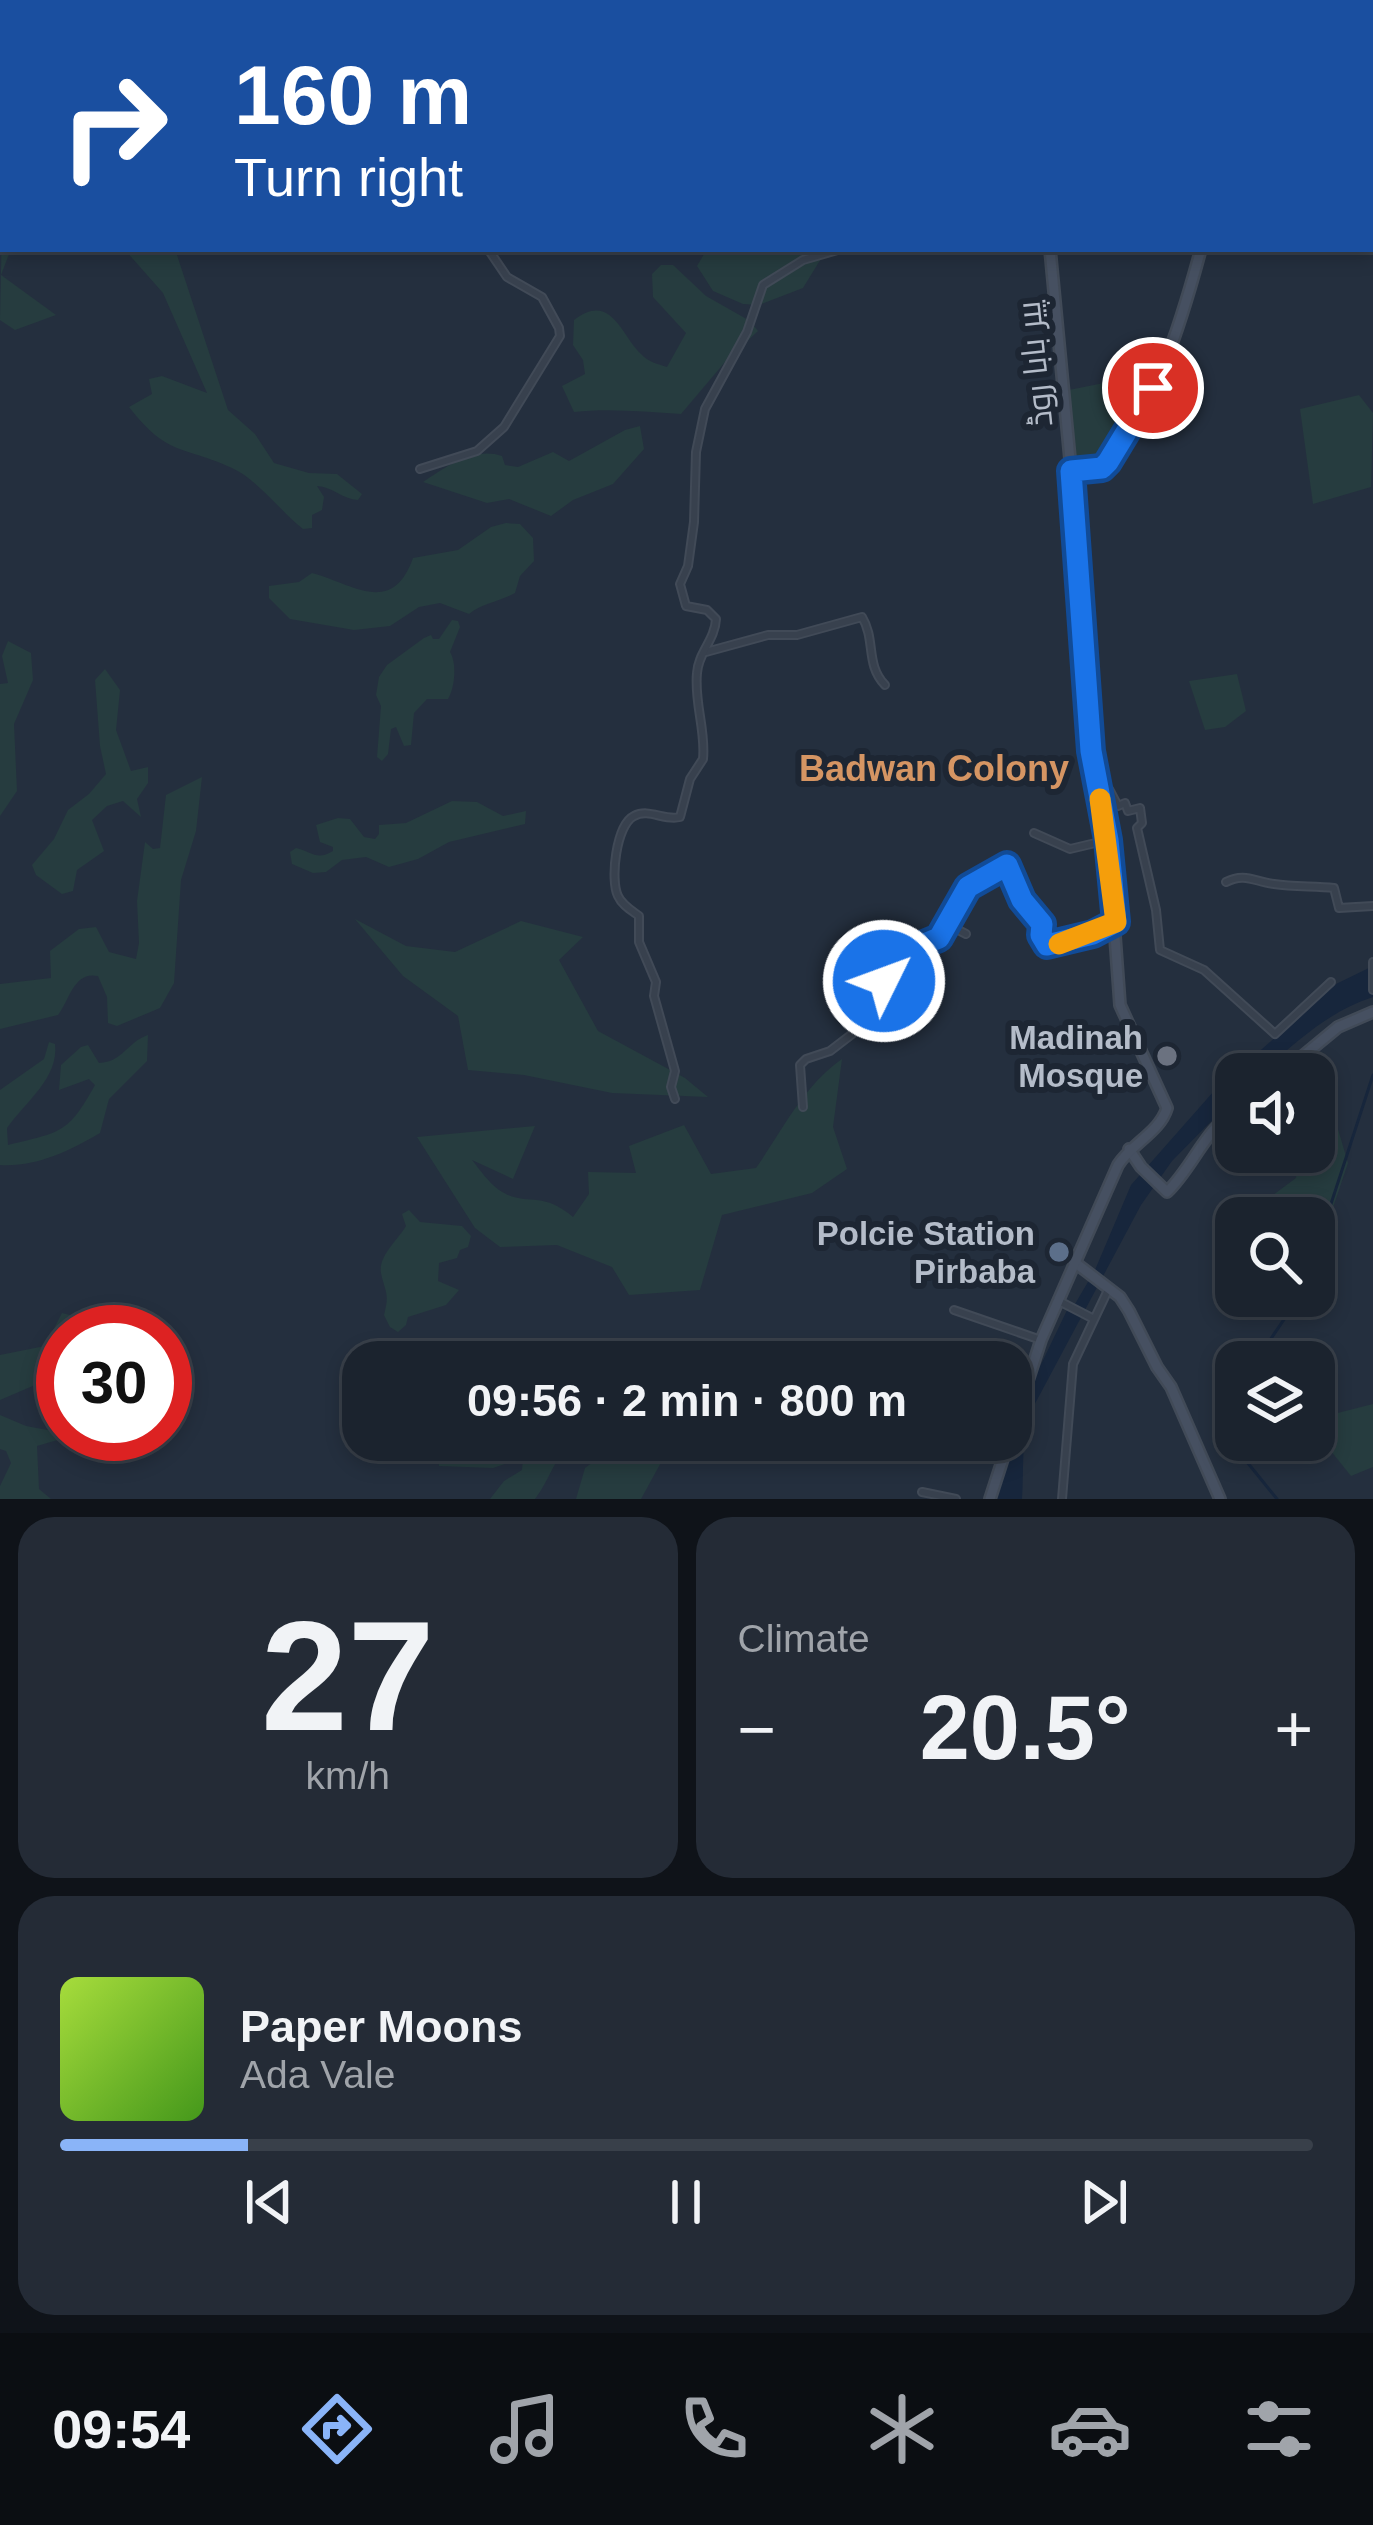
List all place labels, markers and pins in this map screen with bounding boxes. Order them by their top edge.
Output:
pin [1102,337,1204,439]
place label: Madinah Mosque [1009,1019,1143,1094]
marker: Madinah Mosque [1154,1043,1180,1069]
place label: Polcie Station Pirbaba [817,1215,1036,1290]
marker: Polcie Station Pirbaba [1046,1239,1072,1265]

